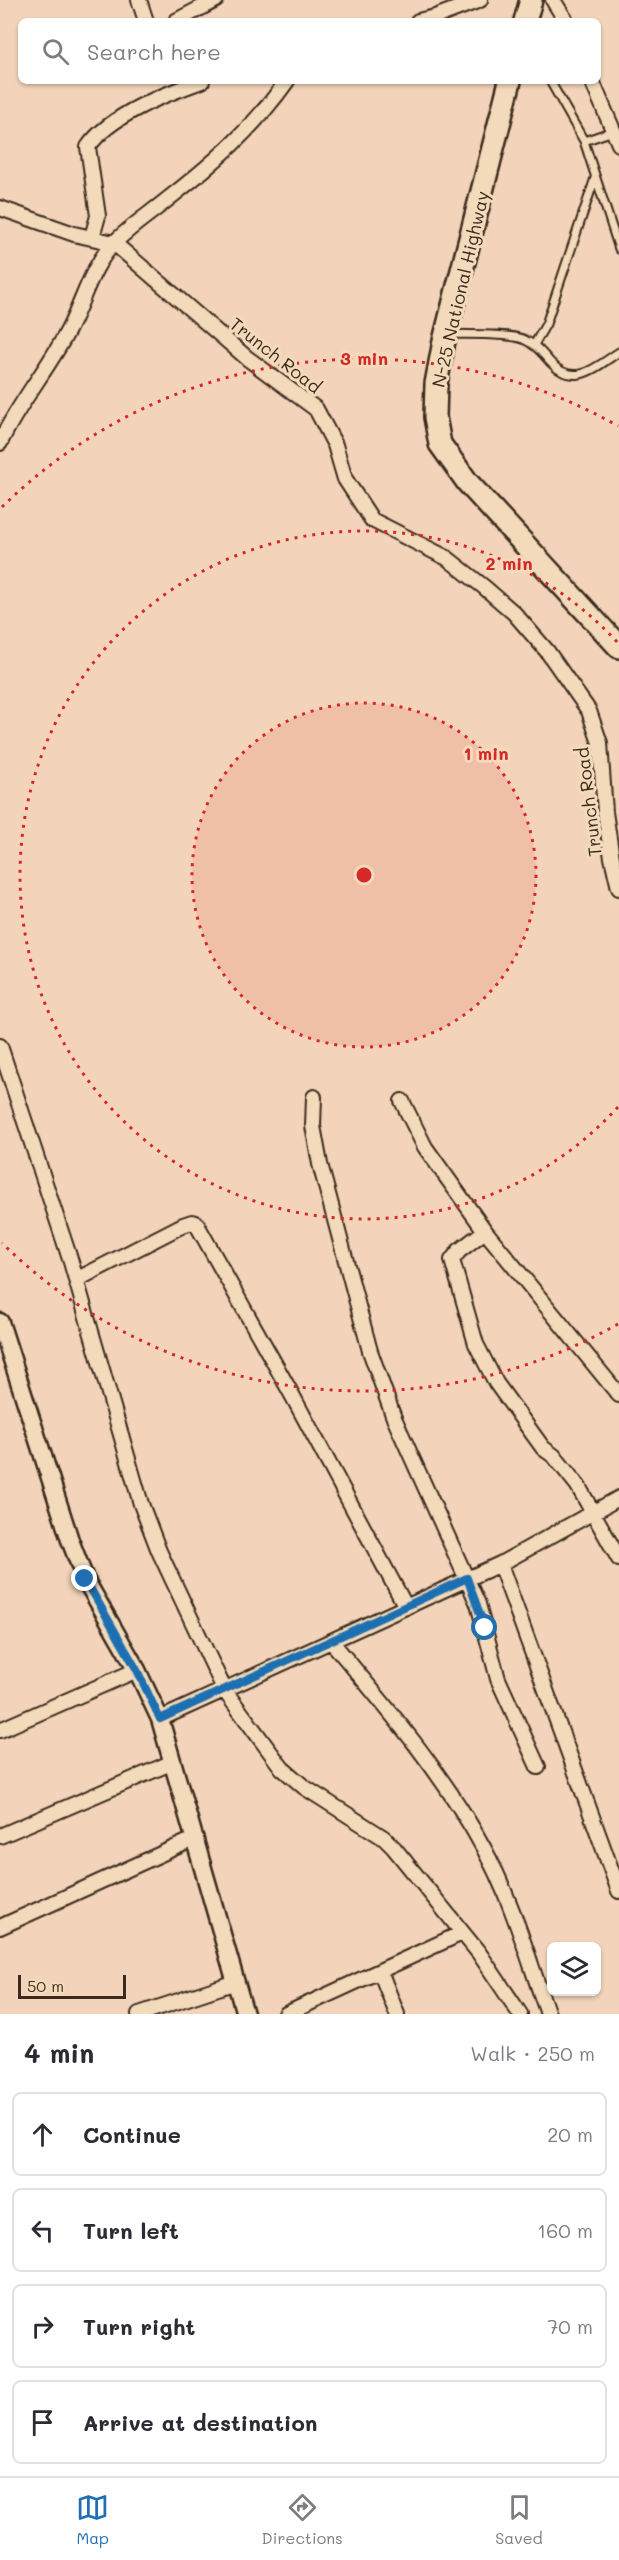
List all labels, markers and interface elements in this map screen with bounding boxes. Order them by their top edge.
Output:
search box [18,18,601,84]
icon: search [39,35,72,68]
text: Search here [87,37,221,66]
street label: N-25 National Highway [426,188,494,390]
street label: Trunch Road [225,312,327,398]
text: 3 min [340,346,388,370]
text: 2 min [485,551,533,575]
text: 1 min [463,741,509,765]
street label: Trunch Road [569,746,607,858]
centre of rings [354,865,374,885]
route end [71,1565,97,1591]
route start [471,1614,497,1640]
map controls [547,1942,601,1996]
button: layers [547,1942,601,1996]
scale bar [18,1972,126,2000]
text: 50 m [27,1975,64,1996]
text: 4 min [24,2036,94,2070]
text: Walk · 250 m [470,2040,595,2066]
icon: ahead [26,2118,59,2151]
text: Continue [83,2120,181,2149]
text: 20 m [547,2121,593,2147]
icon: left [26,2214,59,2247]
text: Turn left [83,2216,179,2245]
text: 160 m [537,2217,593,2243]
icon: right [26,2310,59,2343]
text: Turn right [83,2312,195,2341]
text: 70 m [547,2313,593,2339]
icon: arrive [26,2406,59,2439]
text: Arrive at destination [83,2408,318,2437]
tab: Map [76,2491,109,2548]
tab: Directions [262,2491,343,2548]
tab: Saved [495,2491,543,2548]

